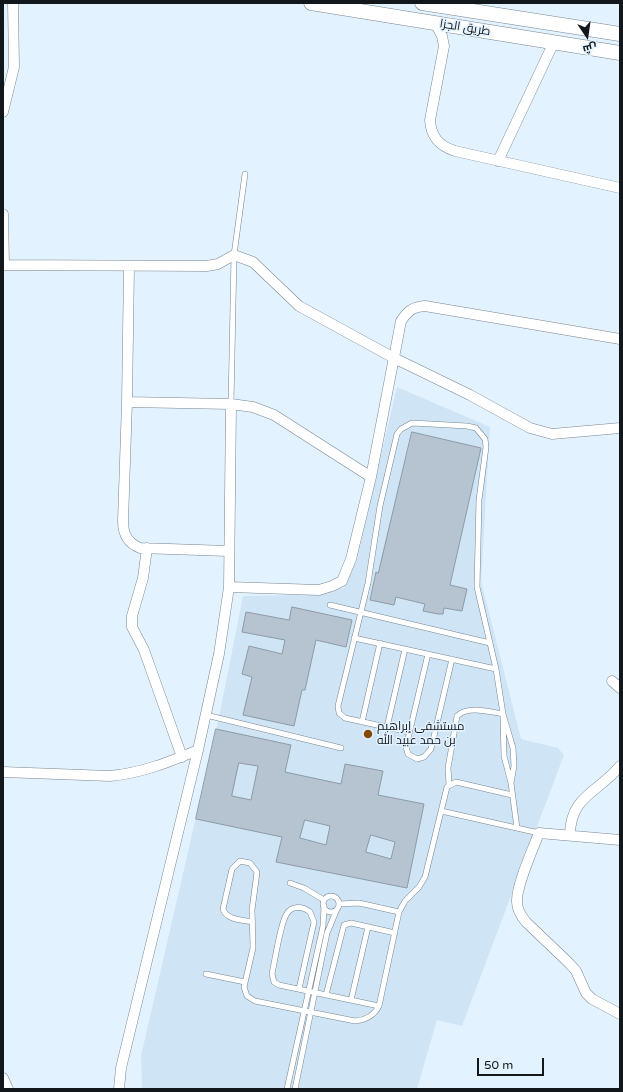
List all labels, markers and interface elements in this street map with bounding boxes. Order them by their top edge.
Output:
north arrow [567,16,607,56]
street label: طريق الجزا [439,17,491,39]
text: ش [581,40,598,56]
place label: مستشفى إبراهيم بن حمد عبيد الله [377,720,465,748]
marker: مستشفى إبراهيم بن حمد عبيد الله [362,728,374,740]
scale bar [479,1050,546,1076]
text: 50 m [484,1058,513,1072]

